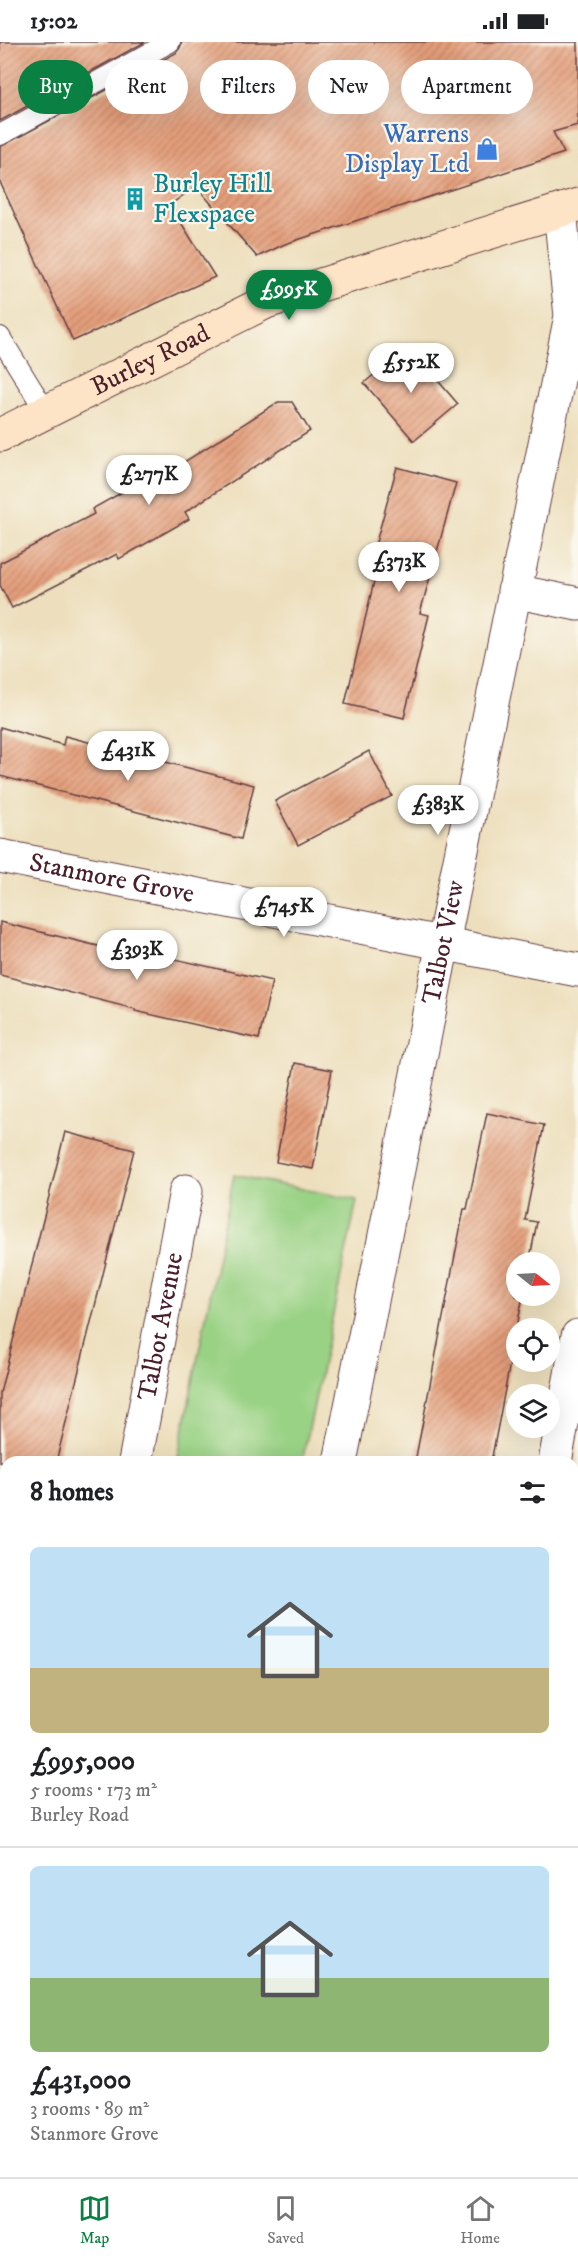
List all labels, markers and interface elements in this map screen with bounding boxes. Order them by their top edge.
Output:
text: 15:02 [30,8,77,35]
chip: Buy [18,60,93,114]
chip: Rent [105,60,188,114]
chip: Filters [200,60,296,114]
chip: New [308,60,389,114]
chip: Apartment [401,60,533,114]
place label: Warrens Display Ltd [345,118,469,181]
shop icon: Warrens Display Ltd [474,136,500,162]
place label: Burley Hill Flexspace [153,168,272,231]
building icon: Burley Hill Flexspace [122,186,148,212]
pin: £995K [247,270,331,321]
text: £995K [260,277,318,302]
street label: Burley Road [85,316,215,403]
pin: £552K [369,343,453,394]
text: £552K [382,350,440,375]
pin: £277K [107,455,191,506]
text: £277K [120,462,178,487]
pin: £373K [357,542,441,593]
text: £373K [372,549,426,574]
pin: £431K [86,731,170,782]
text: £431K [101,738,155,763]
pin: £383K [396,785,480,836]
text: £383K [412,792,464,817]
street label: Stanmore Grove [27,846,197,910]
street label: Talbot View [415,877,472,1007]
pin: £745K [242,887,326,938]
text: £745K [254,894,314,919]
pin: £393K [95,930,179,981]
text: £393K [111,937,163,962]
street label: Talbot Avenue [130,1250,191,1403]
north arrow [506,1252,560,1306]
map controls [506,1252,560,1438]
button: locate [506,1318,560,1372]
button: layers [506,1384,560,1438]
text: 8 homes [30,1476,114,1509]
icon: filters [516,1476,549,1509]
icon: home [236,1586,344,1694]
text: £995,000 [30,1745,135,1778]
text: 5 rooms · 173 m² [30,1778,157,1803]
text: Burley Road [30,1803,129,1828]
icon: home [236,1905,344,2013]
text: £431,000 [30,2064,131,2097]
text: 3 rooms · 89 m² [30,2097,149,2122]
text: Stanmore Grove [30,2122,159,2147]
tab: Map [78,2192,111,2248]
tab: Saved [267,2192,304,2248]
tab: Home [460,2192,500,2248]

